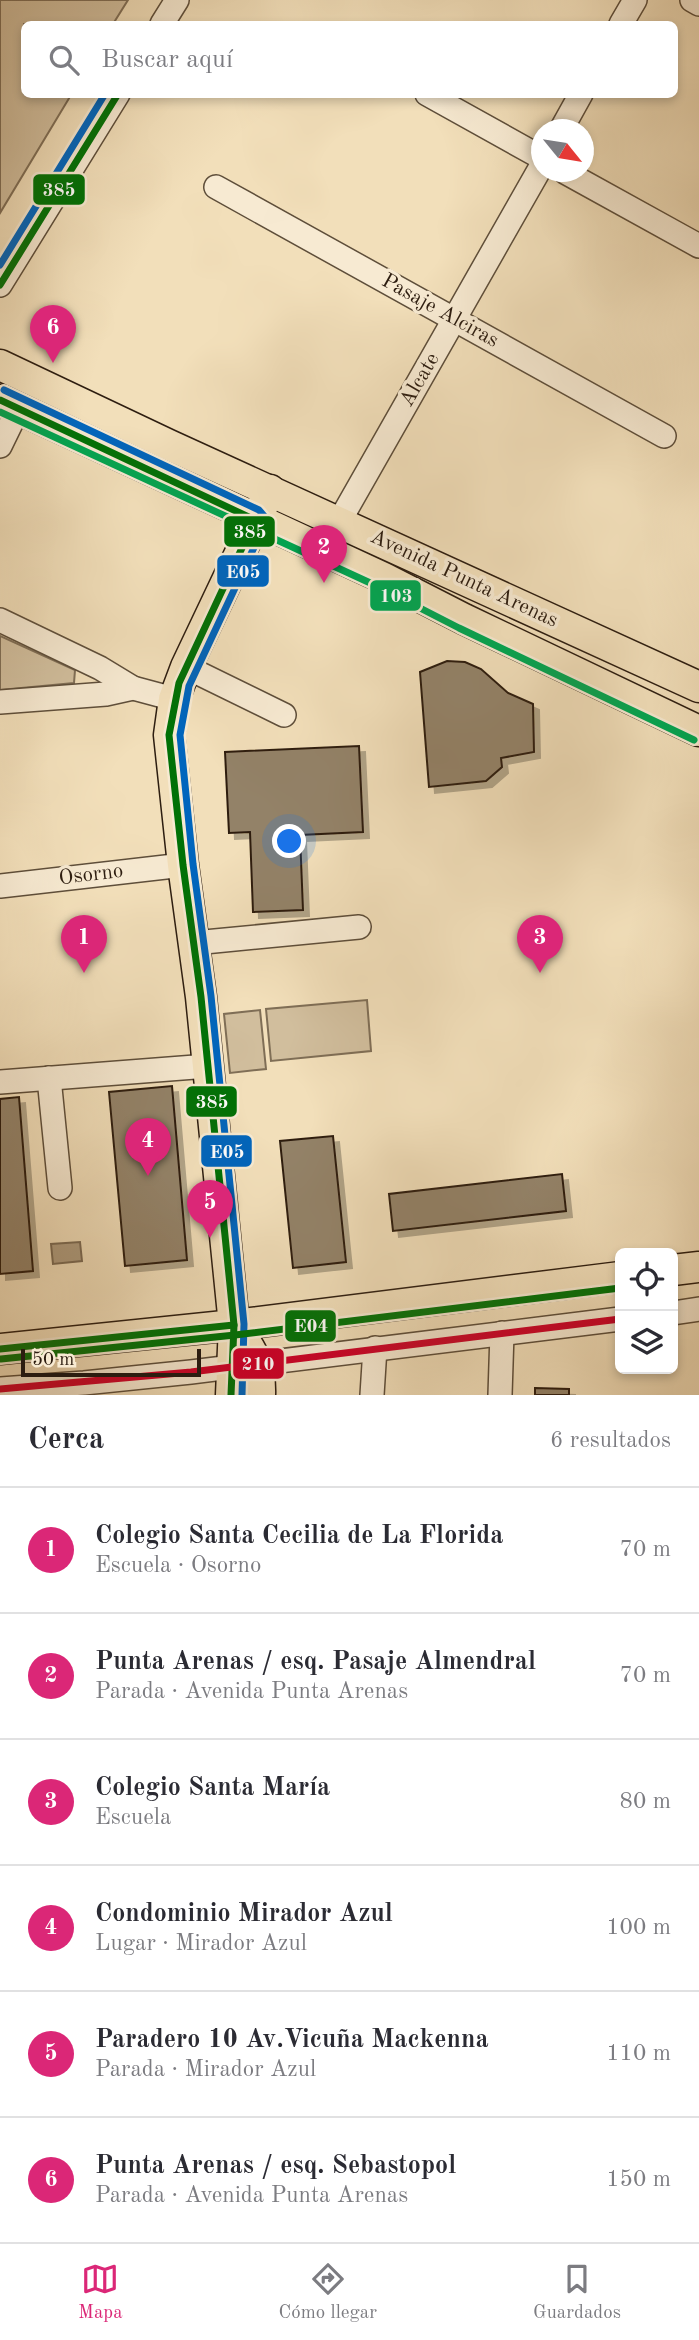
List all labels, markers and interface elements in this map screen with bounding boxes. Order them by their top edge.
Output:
search box [21,21,678,98]
icon: search [45,41,83,79]
text: Buscar aquí [101,47,233,73]
north arrow [531,119,594,182]
line badge: 385 [32,173,86,206]
text: 385 [42,182,76,201]
street label: Pasaje Alciras [378,270,502,352]
pin: 6 [30,305,76,363]
street label: Alcate [396,350,444,410]
line badge: 385 [223,515,276,548]
text: 385 [233,524,267,543]
pin: 2 [301,525,347,583]
street label: Avenida Punta Arenas [367,526,561,632]
line badge: E05 [216,554,270,588]
text: E05 [225,564,261,583]
line badge: 103 [369,579,422,612]
text: 103 [379,588,413,607]
your location [272,824,306,858]
street label: Osorno [58,861,124,889]
pin: 1 [61,915,107,973]
pin: 3 [517,915,563,973]
line badge: 385 [185,1085,238,1118]
text: 385 [195,1094,229,1113]
pin: 4 [125,1118,171,1176]
line badge: E05 [200,1134,253,1168]
text: E05 [209,1144,245,1163]
pin: 5 [187,1180,233,1238]
map controls [615,1248,678,1374]
button: locate [615,1248,678,1311]
line badge: E04 [284,1309,337,1343]
button: layers [615,1311,678,1374]
text: E04 [293,1318,329,1337]
scale bar [21,1346,201,1378]
line badge: 210 [232,1347,285,1380]
text: 50 m [32,1351,74,1370]
text: 210 [241,1356,275,1375]
text: Cerca [28,1425,104,1455]
text: 6 resultados [550,1429,671,1452]
text: Colegio Santa Cecilia de La Florida [95,1523,503,1549]
text: 1 [44,1538,58,1561]
text: 70 m [620,1538,671,1561]
text: Escuela · Osorno [95,1554,261,1577]
text: Punta Arenas / esq. Pasaje Almendral [95,1649,536,1675]
text: 2 [44,1664,58,1687]
text: 70 m [620,1664,671,1687]
text: Parada · Avenida Punta Arenas [95,1680,408,1703]
text: Colegio Santa María [95,1775,330,1801]
text: 3 [44,1790,58,1813]
text: 80 m [620,1790,671,1813]
text: Escuela [95,1806,171,1829]
text: Condominio Mirador Azul [95,1901,393,1927]
text: 4 [44,1916,58,1939]
text: 100 m [606,1916,671,1939]
text: Lugar · Mirador Azul [95,1932,307,1955]
text: Paradero 10 Av.Vicuña Mackenna [95,2027,489,2053]
text: 5 [44,2042,58,2065]
text: 110 m [606,2042,671,2065]
text: Parada · Mirador Azul [95,2058,316,2081]
text: Punta Arenas / esq. Sebastopol [95,2153,456,2179]
text: 6 [44,2168,58,2191]
text: 150 m [606,2168,671,2191]
text: Parada · Avenida Punta Arenas [95,2184,408,2207]
tab: Mapa [78,2260,123,2325]
tab: Cómo llegar [279,2260,377,2325]
tab: Guardados [533,2260,621,2325]

